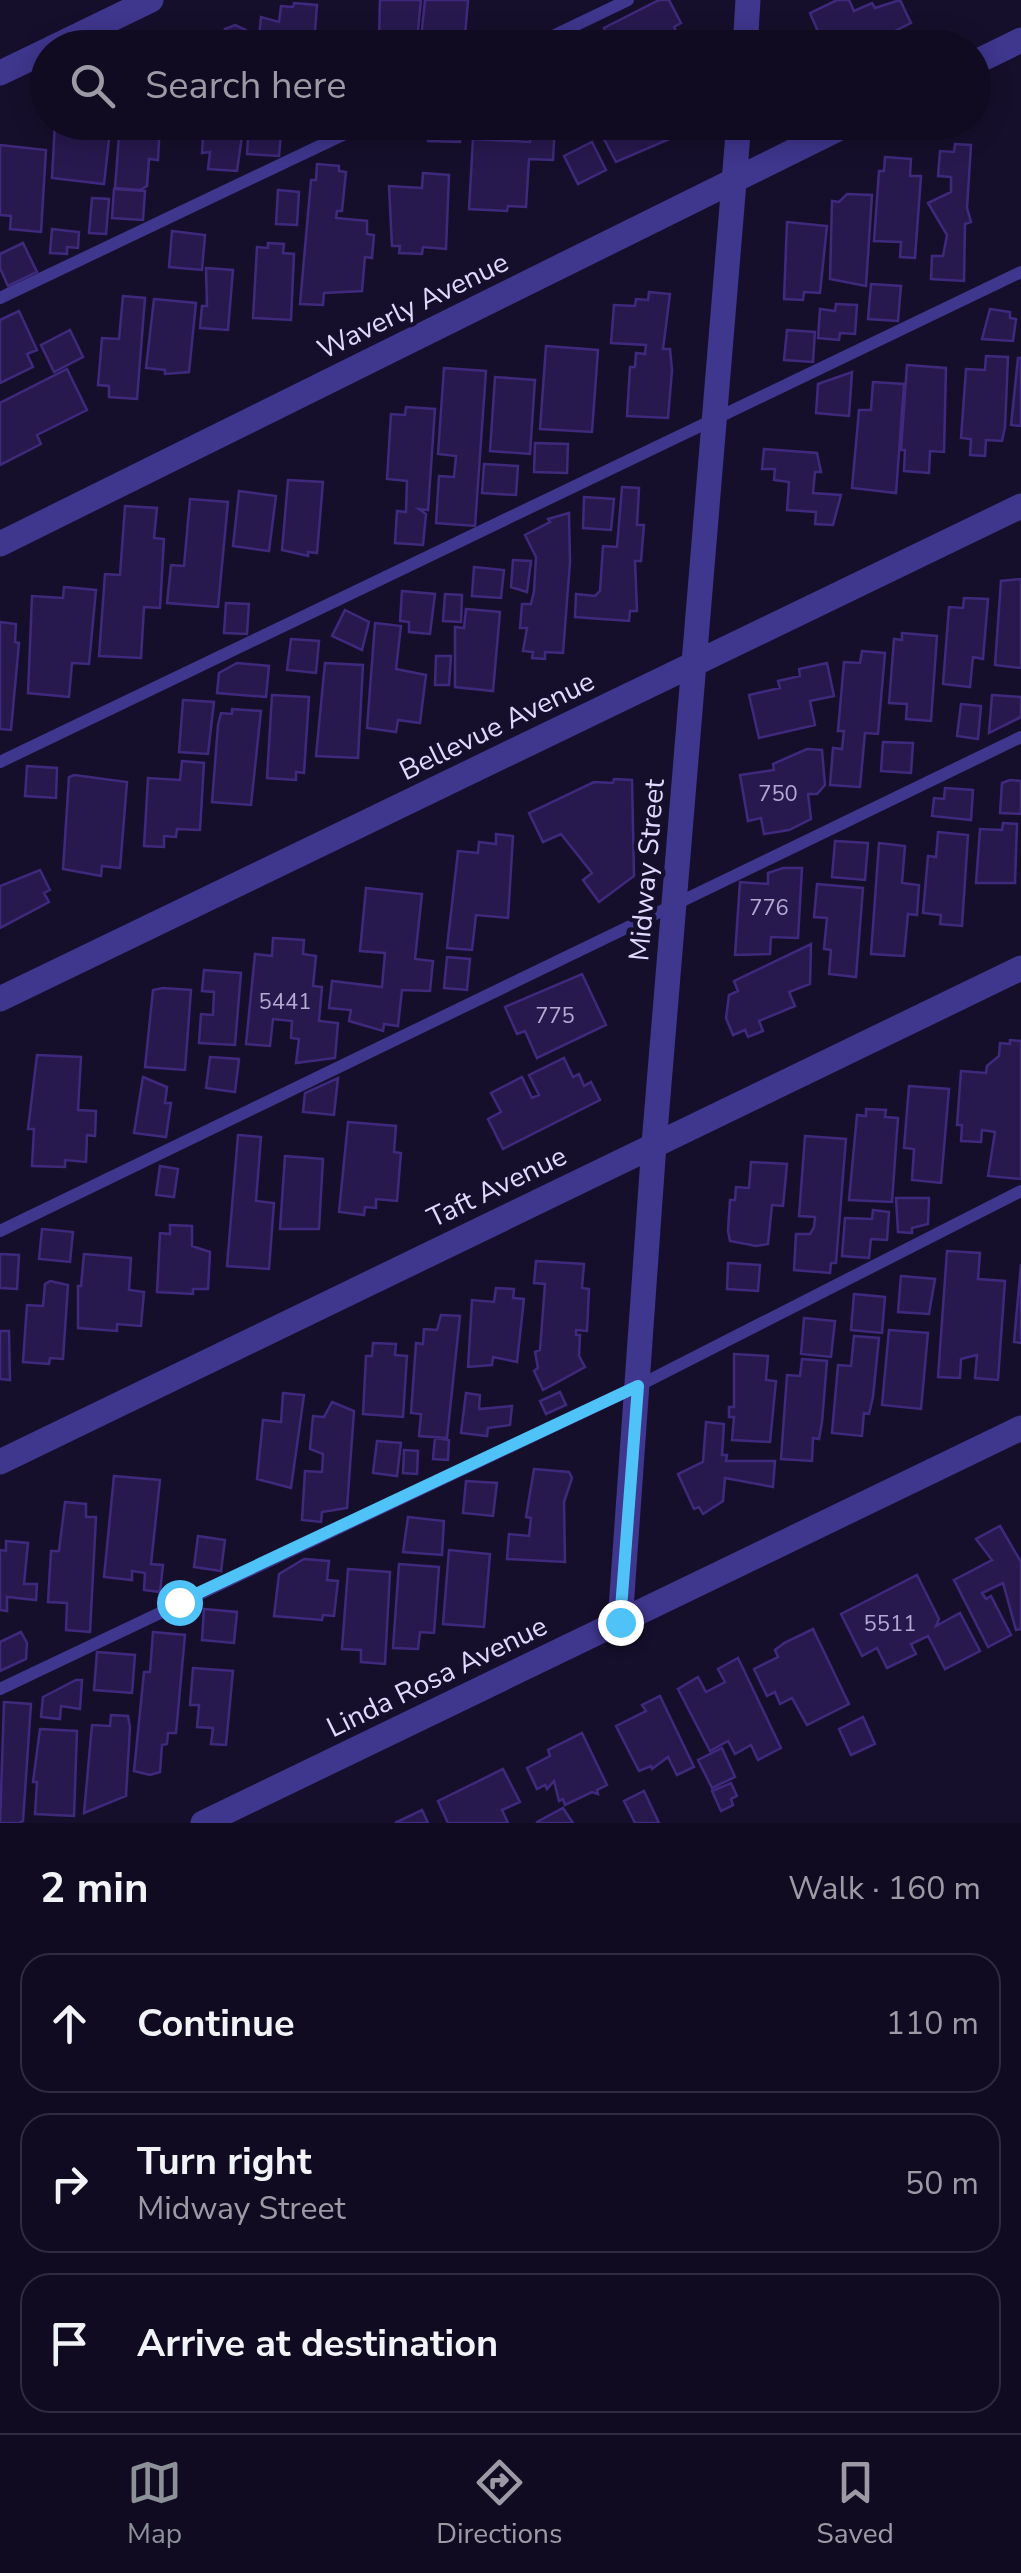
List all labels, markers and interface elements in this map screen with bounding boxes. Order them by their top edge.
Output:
search box [30,30,991,140]
icon: search [65,58,120,113]
text: Search here [145,60,346,111]
street label: Waverly Avenue [311,243,515,369]
street label: Bellevue Avenue [393,662,601,790]
street label: Midway Street [620,777,674,963]
house number: 750 [758,779,798,809]
house number: 776 [749,893,789,923]
house number: 5441 [259,987,311,1017]
house number: 775 [535,1001,575,1031]
street label: Taft Avenue [421,1137,573,1237]
route start [157,1580,203,1626]
route end [598,1600,644,1646]
street label: Linda Rosa Avenue [320,1607,554,1747]
house number: 5511 [864,1609,916,1639]
text: 2 min [40,1860,149,1917]
text: Walk · 160 m [788,1867,981,1910]
icon: ahead [42,1996,97,2051]
text: Continue [137,1998,295,2049]
text: 110 m [886,2002,979,2045]
text: Turn right [137,2136,312,2187]
icon: right [42,2156,97,2211]
text: 50 m [905,2162,979,2205]
text: Midway Street [137,2187,346,2230]
icon: arrive [42,2316,97,2371]
text: Arrive at destination [137,2318,498,2369]
tab: Map [127,2455,182,2553]
tab: Directions [436,2455,562,2553]
tab: Saved [817,2455,894,2553]

